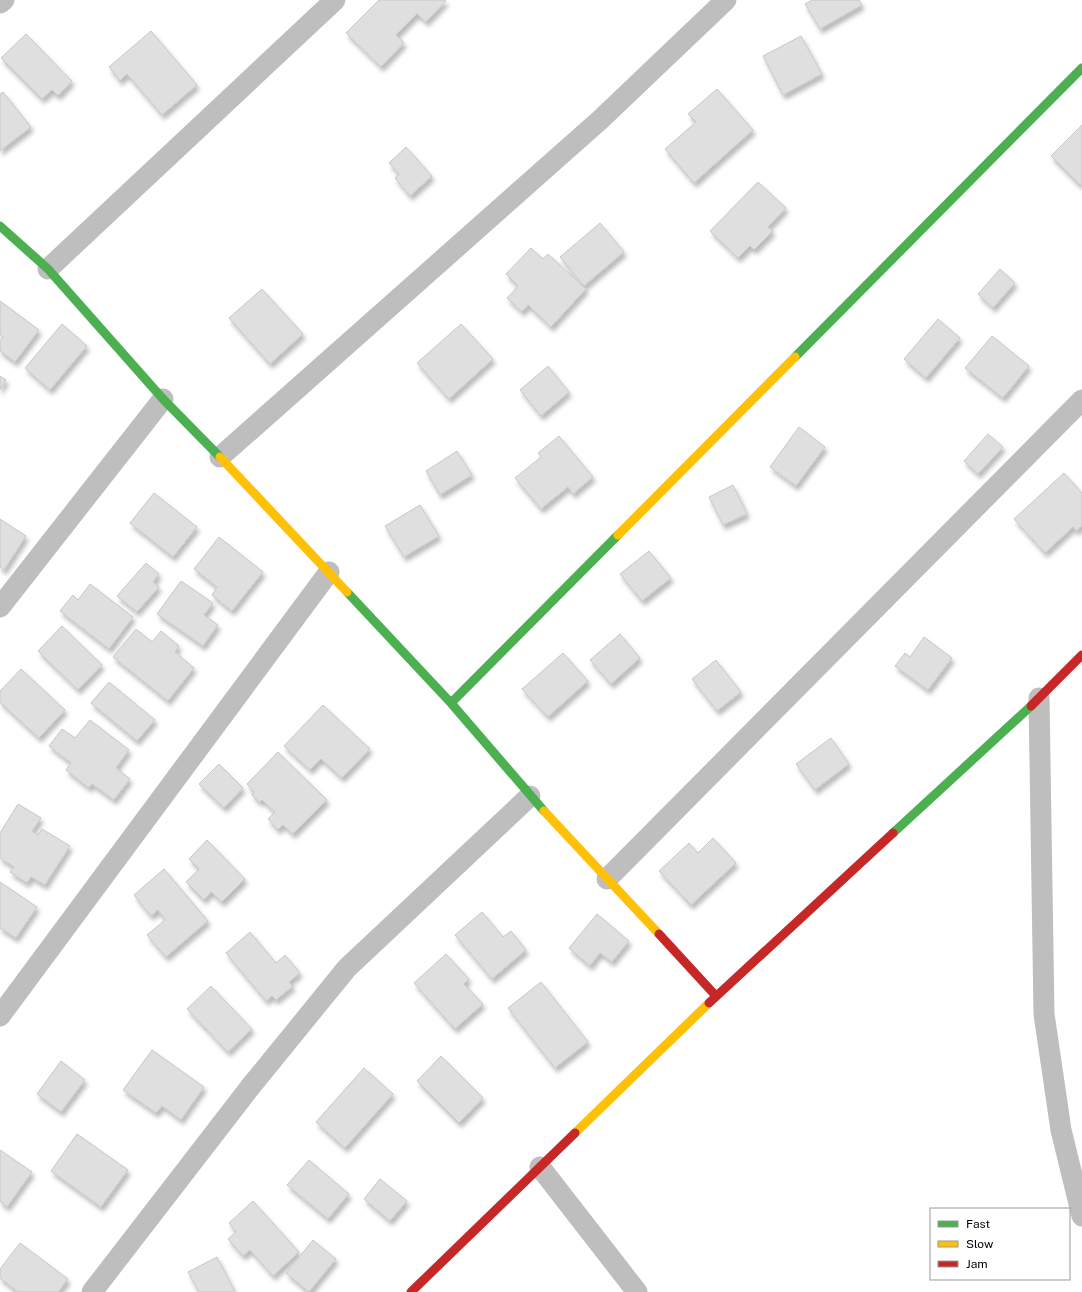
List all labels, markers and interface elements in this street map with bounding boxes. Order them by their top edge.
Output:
legend [930,1208,1070,1280]
text: Fast [966,1217,991,1231]
text: Slow [966,1237,994,1251]
text: Jam [966,1257,988,1271]

